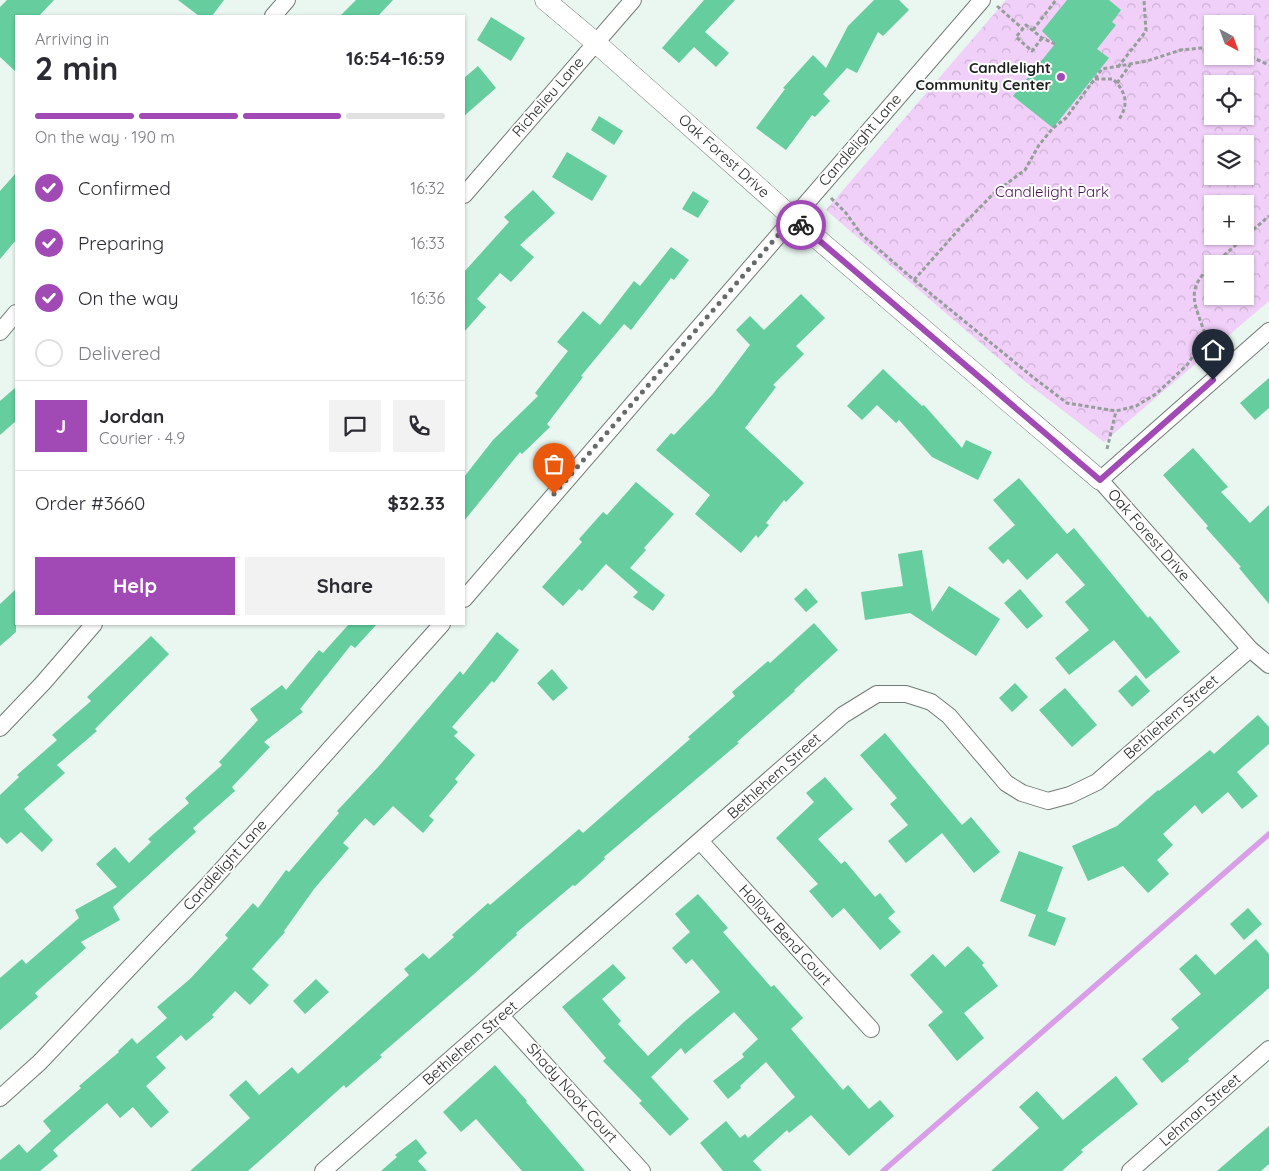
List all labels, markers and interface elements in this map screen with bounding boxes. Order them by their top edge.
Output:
north arrow [1204,15,1254,65]
map controls [1204,15,1254,305]
text: Arriving in [35,29,109,49]
text: 16:54–16:59 [346,46,445,70]
text: 2 min [35,48,118,88]
street label: Richelieu Lane [508,53,588,141]
place label: Candlelight Community Center [916,58,1051,94]
marker: Candlelight Community Center [1055,71,1067,83]
button: locate [1204,75,1254,125]
street label: Candlelight Lane [814,90,905,190]
street label: Oak Forest Drive [675,110,774,202]
text: On the way · 190 m [35,127,175,147]
button: layers [1204,135,1254,185]
icon: check [35,174,63,202]
text: Confirmed [78,176,171,200]
text: 16:32 [410,178,445,198]
park label: Candlelight Park [995,182,1109,201]
button: + [1204,195,1254,245]
courier [776,200,826,250]
icon: bike [787,211,815,239]
icon: check [35,229,63,257]
text: Preparing [78,231,164,255]
text: 16:33 [411,233,445,253]
button: − [1204,255,1254,305]
icon: check [35,284,63,312]
text: On the way [78,286,179,310]
text: 16:36 [410,288,445,308]
pin [1192,329,1234,380]
icon: home [1199,336,1227,364]
text: Delivered [78,341,161,365]
button: chat [329,400,381,452]
button: phone [393,400,445,452]
text: Jordan [99,404,164,428]
text: J [56,414,66,438]
text: Courier · 4.9 [99,428,185,448]
pin [533,443,575,494]
icon: bag [540,450,568,478]
street label: Oak Forest Drive [1104,485,1195,585]
text: Order #3660 [35,491,145,515]
text: $32.33 [388,491,445,515]
button: Help [35,557,235,615]
button: Share [245,557,445,615]
street label: Bethlehem Street [1119,670,1222,763]
street label: Bethlehem Street [723,729,824,823]
street label: Candlelight Lane [179,815,271,914]
street label: Hollow Bend Court [735,880,836,989]
street label: Bethlehem Street [418,996,521,1089]
street label: Shady Nook Court [523,1039,622,1146]
street label: Lehman Street [1155,1069,1244,1150]

